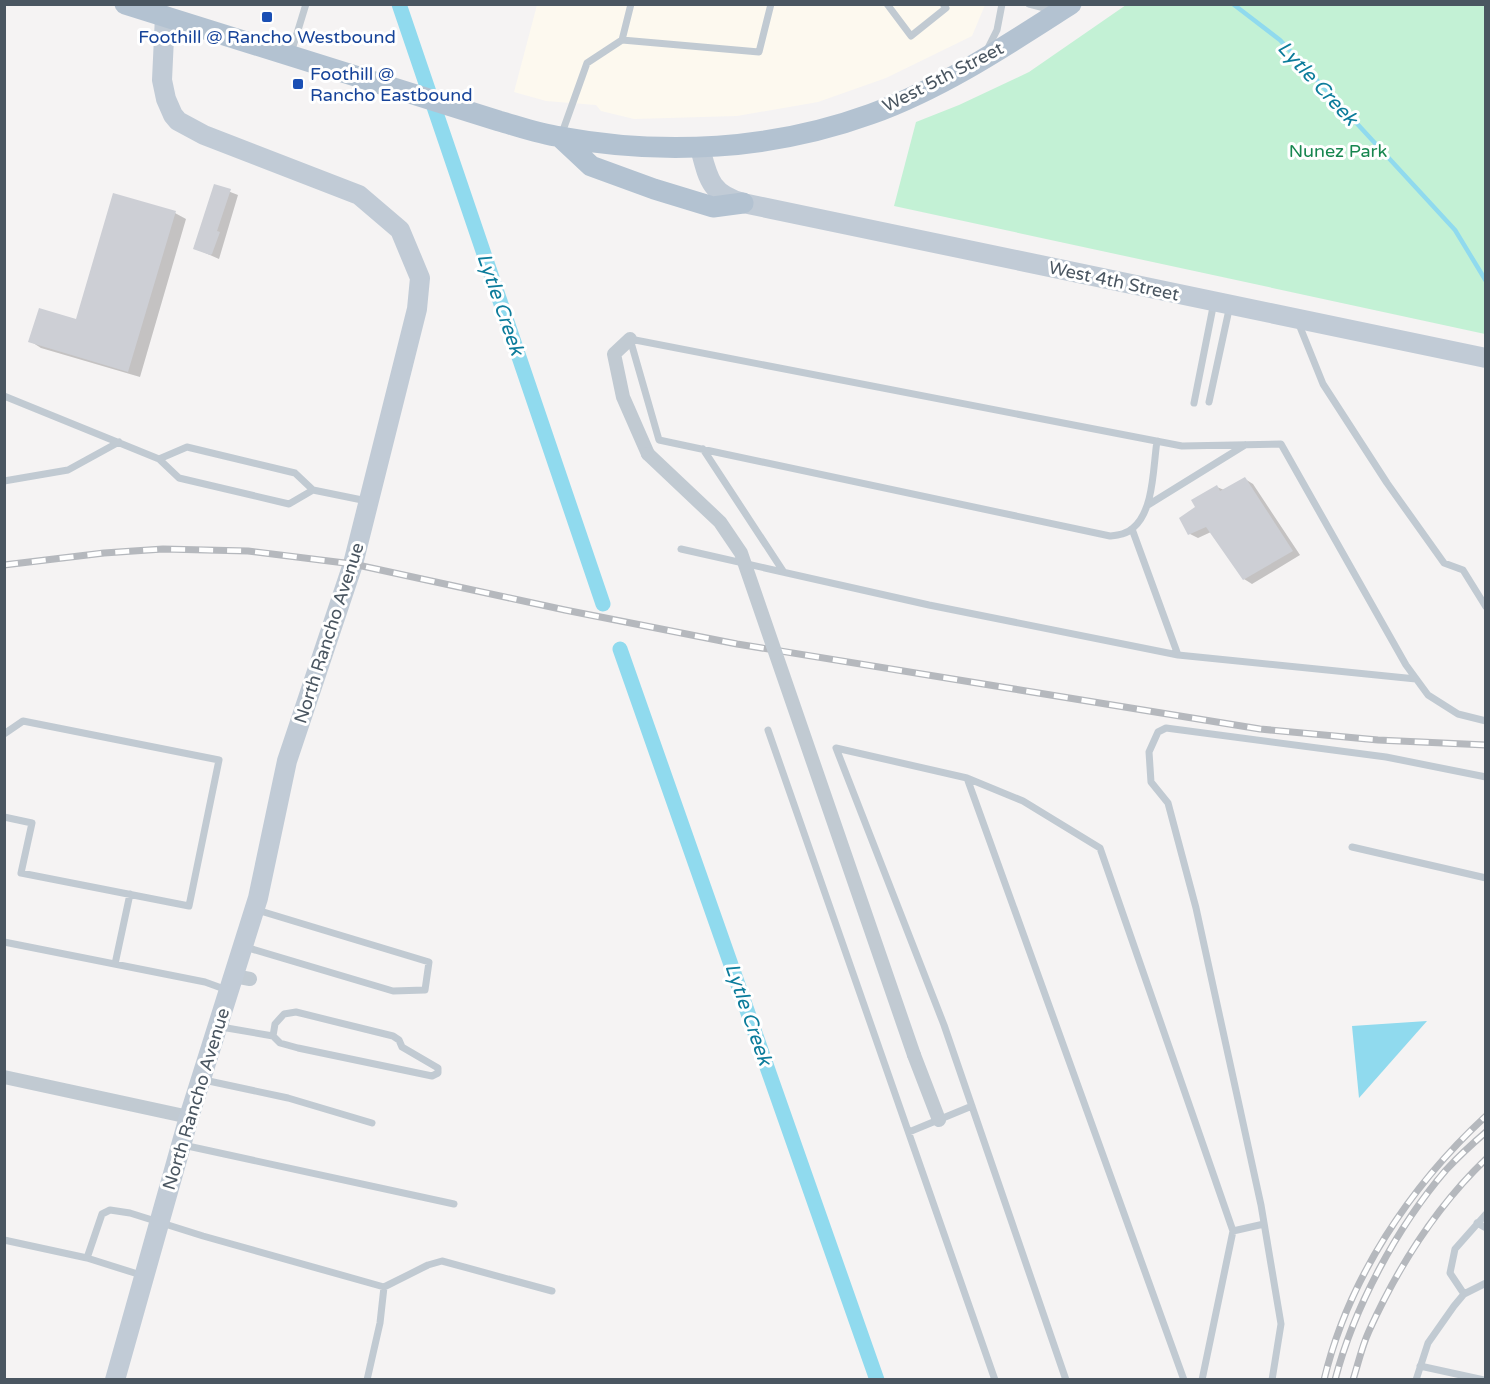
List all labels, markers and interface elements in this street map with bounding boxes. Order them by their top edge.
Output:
marker: Foothill @ Rancho Westbound [260,10,274,24]
place label: Foothill @ Rancho Westbound [138,26,396,48]
street label: West 5th Street [879,37,1007,117]
water label: Lytle Creek [1272,37,1364,132]
place label: Foothill @ Rancho Eastbound [310,63,473,106]
marker: Foothill @ Rancho Eastbound [291,77,305,91]
park label: Nunez Park [1289,140,1387,162]
water label: Lytle Creek [471,250,529,361]
street label: West 4th Street [1047,256,1181,306]
street label: North Rancho Avenue [289,540,369,726]
water label: Lytle Creek [719,960,777,1071]
street label: North Rancho Avenue [158,1005,234,1193]

